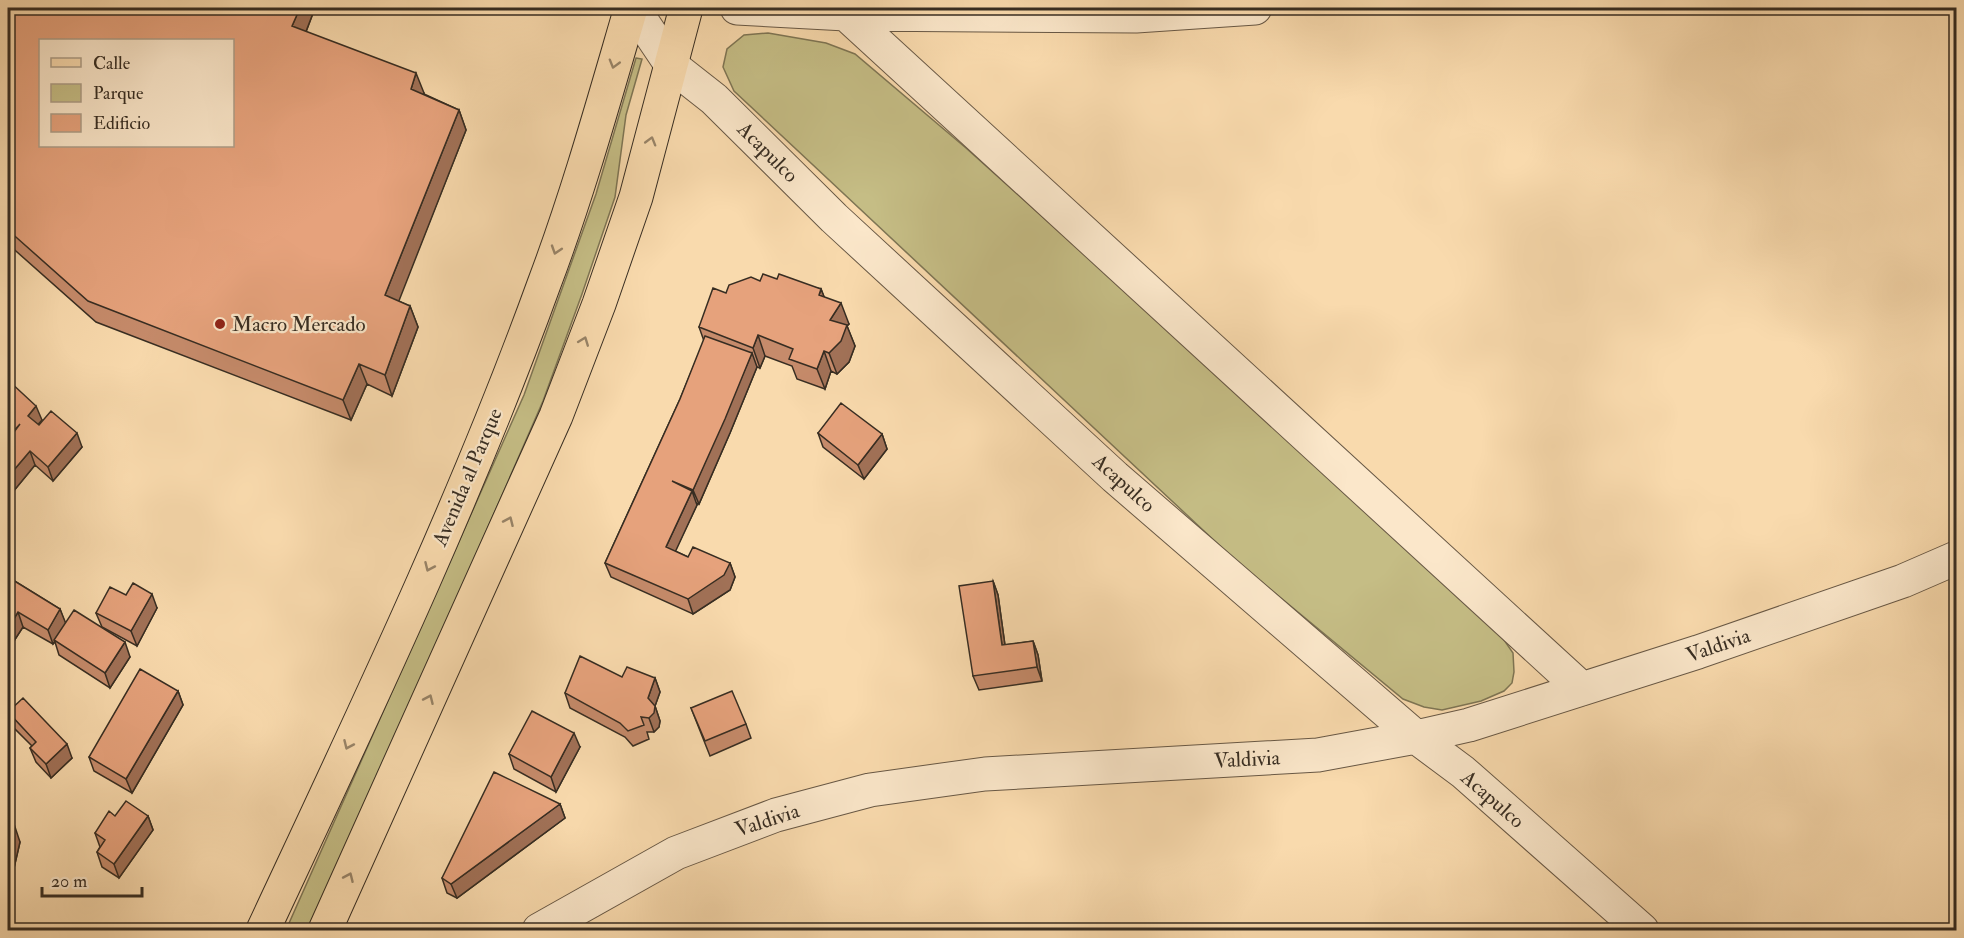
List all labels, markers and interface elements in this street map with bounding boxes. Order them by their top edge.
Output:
legend [39,39,234,147]
text: Calle [93,52,131,75]
one-way arrow [609,58,621,69]
text: Parque [93,82,144,105]
text: Edificio [93,112,150,135]
street label: Acapulco [731,115,804,189]
one-way arrow [644,136,656,146]
one-way arrow [551,244,563,255]
place label: Macro Mercado [232,311,366,338]
marker: Macro Mercado [213,317,227,331]
one-way arrow [577,337,590,347]
street label: Avenida al Parque [426,404,509,551]
street label: Acapulco [1086,447,1161,519]
one-way arrow [501,517,513,528]
one-way arrow [424,561,436,572]
street label: Valdivia [1682,622,1754,669]
one-way arrow [422,695,434,706]
one-way arrow [343,738,355,749]
street label: Valdivia [1213,744,1281,775]
street label: Acapulco [1455,764,1530,834]
street label: Valdivia [732,797,803,844]
scale bar [42,860,142,898]
text: 20 m [51,870,87,893]
one-way arrow [342,873,354,884]

